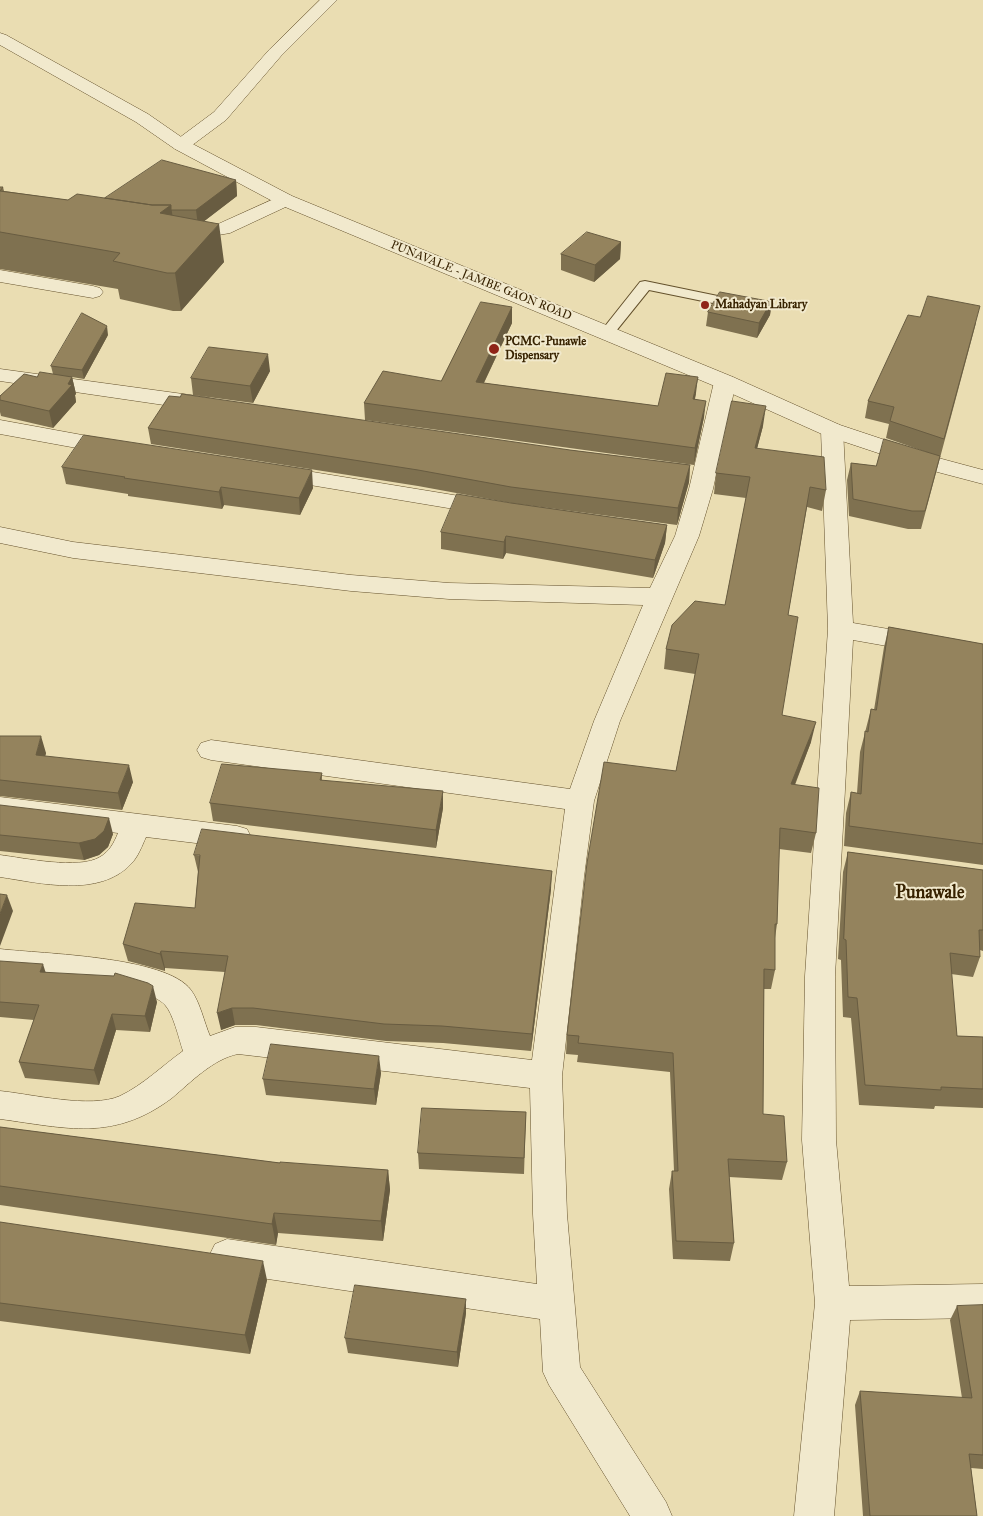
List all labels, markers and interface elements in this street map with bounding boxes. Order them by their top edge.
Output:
street label: PUNAVALE - JAMBE GAON ROAD [388,238,574,324]
place label: Mahadyan Library [715,298,807,312]
marker: Mahadyan Library [699,299,711,311]
place label: PCMC-Punawle Dispensary [505,335,586,363]
marker: PCMC-Punawle Dispensary [487,342,501,356]
district label: Punawale [896,883,964,905]

